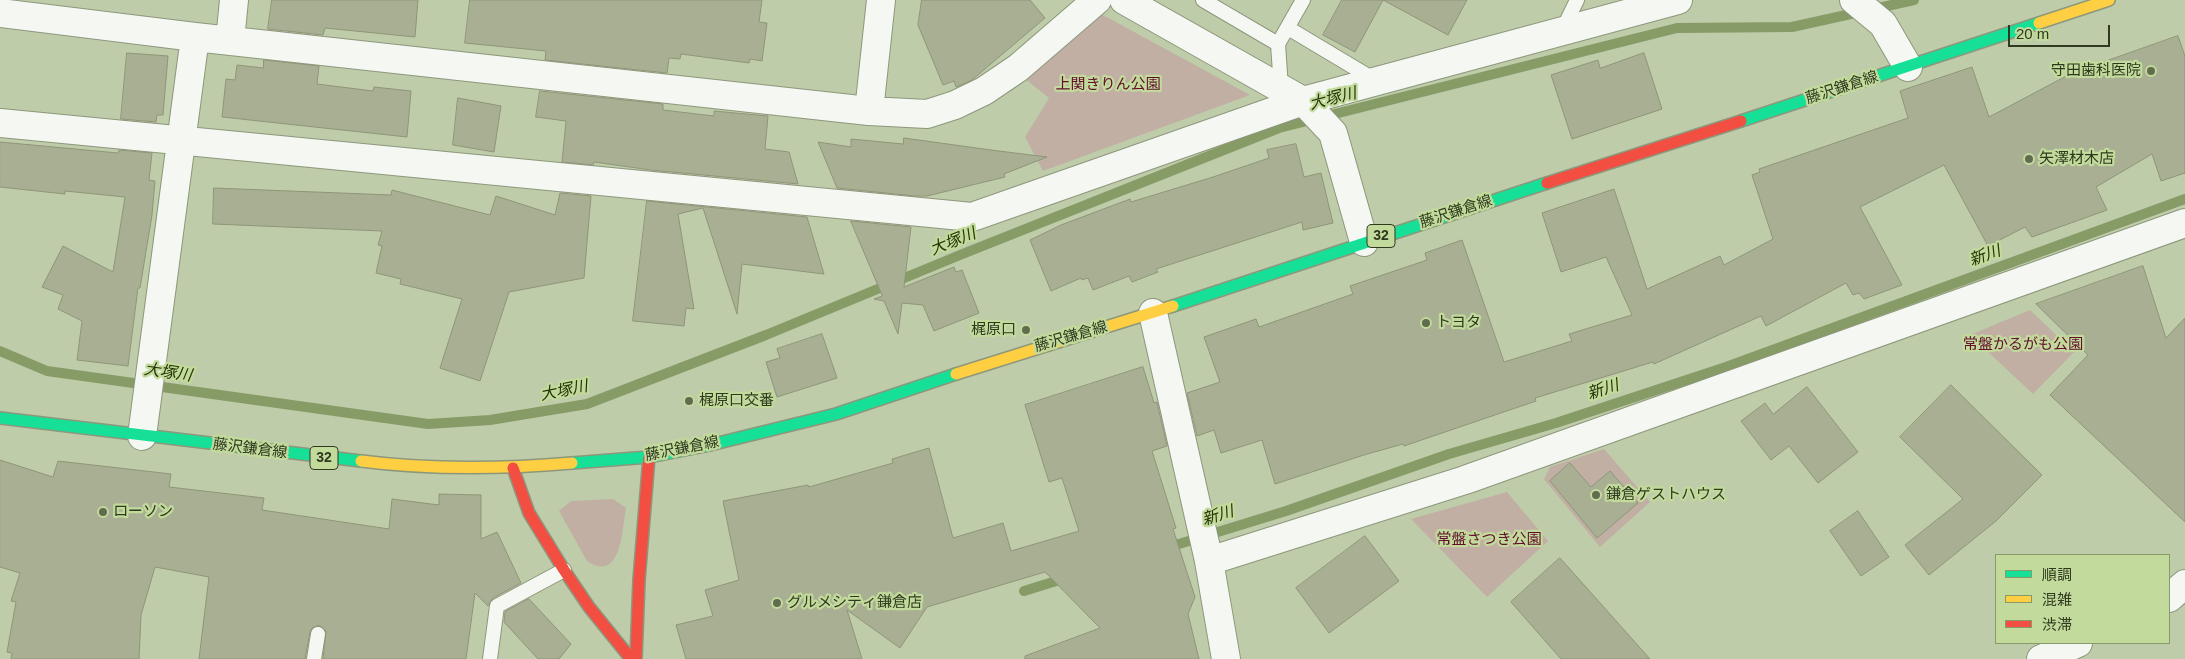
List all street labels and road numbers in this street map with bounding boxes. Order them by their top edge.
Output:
street label: 藤沢鎌倉線 [1804,68,1880,108]
street label: 藤沢鎌倉線 [1418,192,1494,232]
road number: 32 [1367,225,1395,248]
street label: 藤沢鎌倉線 [1032,318,1110,356]
street label: 藤沢鎌倉線 [643,433,721,465]
street label: 藤沢鎌倉線 [212,435,288,463]
road number: 32 [310,446,338,469]

